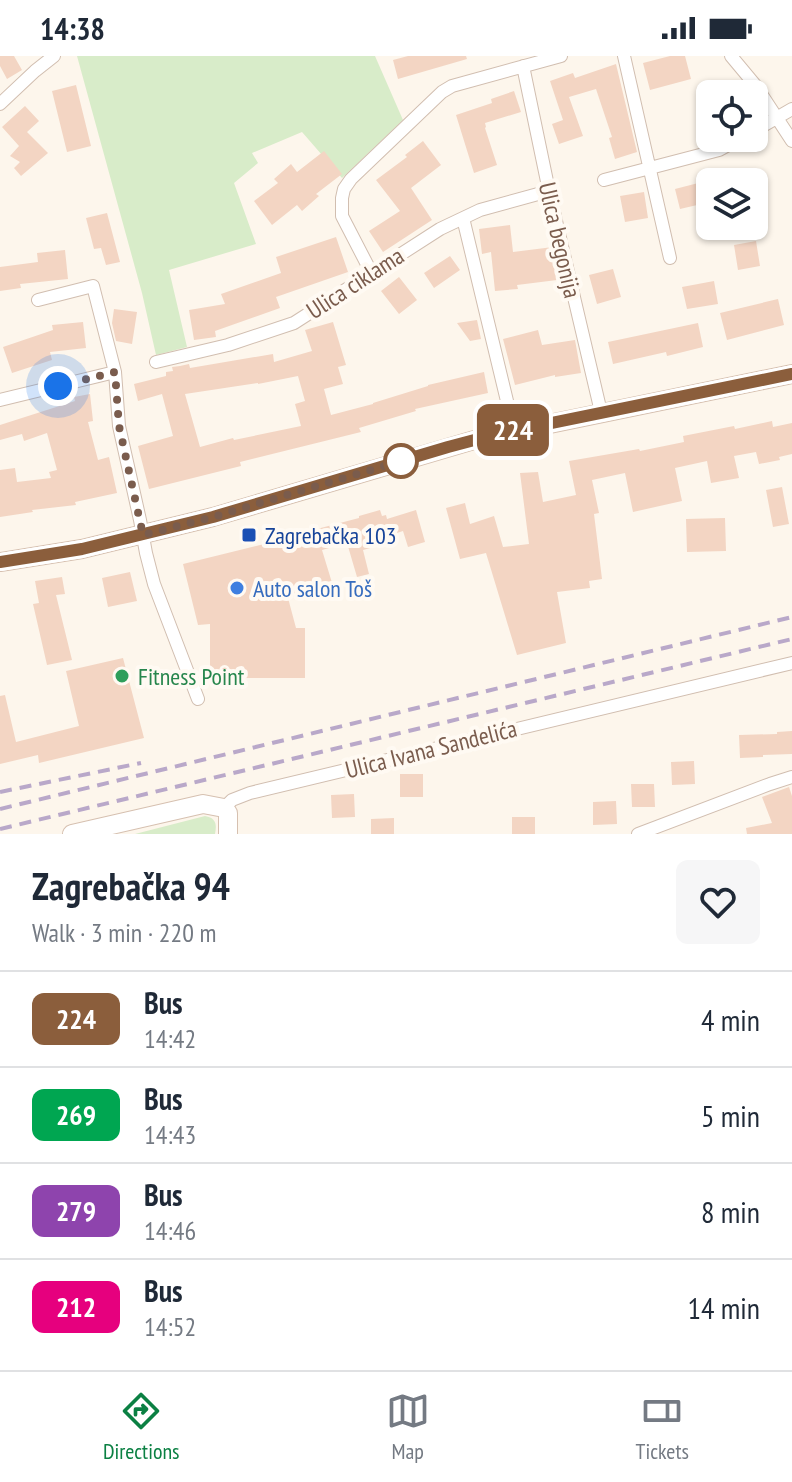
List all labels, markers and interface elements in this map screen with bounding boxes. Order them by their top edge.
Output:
text: 14:38 [40,9,105,48]
map controls [696,80,768,240]
button: locate [696,80,768,152]
button: layers [696,168,768,240]
street label: Ulica begonija [532,179,588,301]
street label: Ulica ciklama [300,240,410,326]
your location [38,366,78,406]
line badge: 224 [467,404,559,456]
text: 224 [493,411,533,448]
unlabelled marker [384,444,418,478]
place label: Zagrebačka 103 [265,520,397,551]
marker: Zagrebačka 103 [240,526,258,544]
place label: Auto salon Toš [253,573,372,604]
marker: Auto salon Toš [228,579,246,597]
place label: Fitness Point [138,661,245,692]
marker: Fitness Point [113,667,131,685]
street label: Ulica Ivana Sandelića [342,713,520,785]
button: heart [676,860,760,944]
text: Zagrebačka 94 [32,861,230,910]
text: Walk · 3 min · 220 m [32,916,216,949]
text: Bus [144,983,183,1022]
text: 224 [56,1000,96,1037]
text: 4 min [701,1000,760,1039]
text: 14:42 [144,1022,196,1055]
text: Bus [144,1079,183,1118]
text: 269 [56,1096,96,1133]
text: 5 min [701,1096,760,1135]
text: 14:43 [144,1118,196,1151]
text: Bus [144,1175,183,1214]
text: 279 [56,1192,96,1229]
text: 8 min [701,1192,760,1231]
text: 14:46 [144,1214,196,1247]
text: Bus [144,1271,183,1310]
text: 212 [56,1288,96,1325]
text: 14 min [687,1288,760,1327]
text: 14:52 [144,1310,196,1343]
tab: Directions [103,1389,180,1465]
tab: Map [386,1389,430,1465]
tab: Tickets [636,1389,689,1465]

